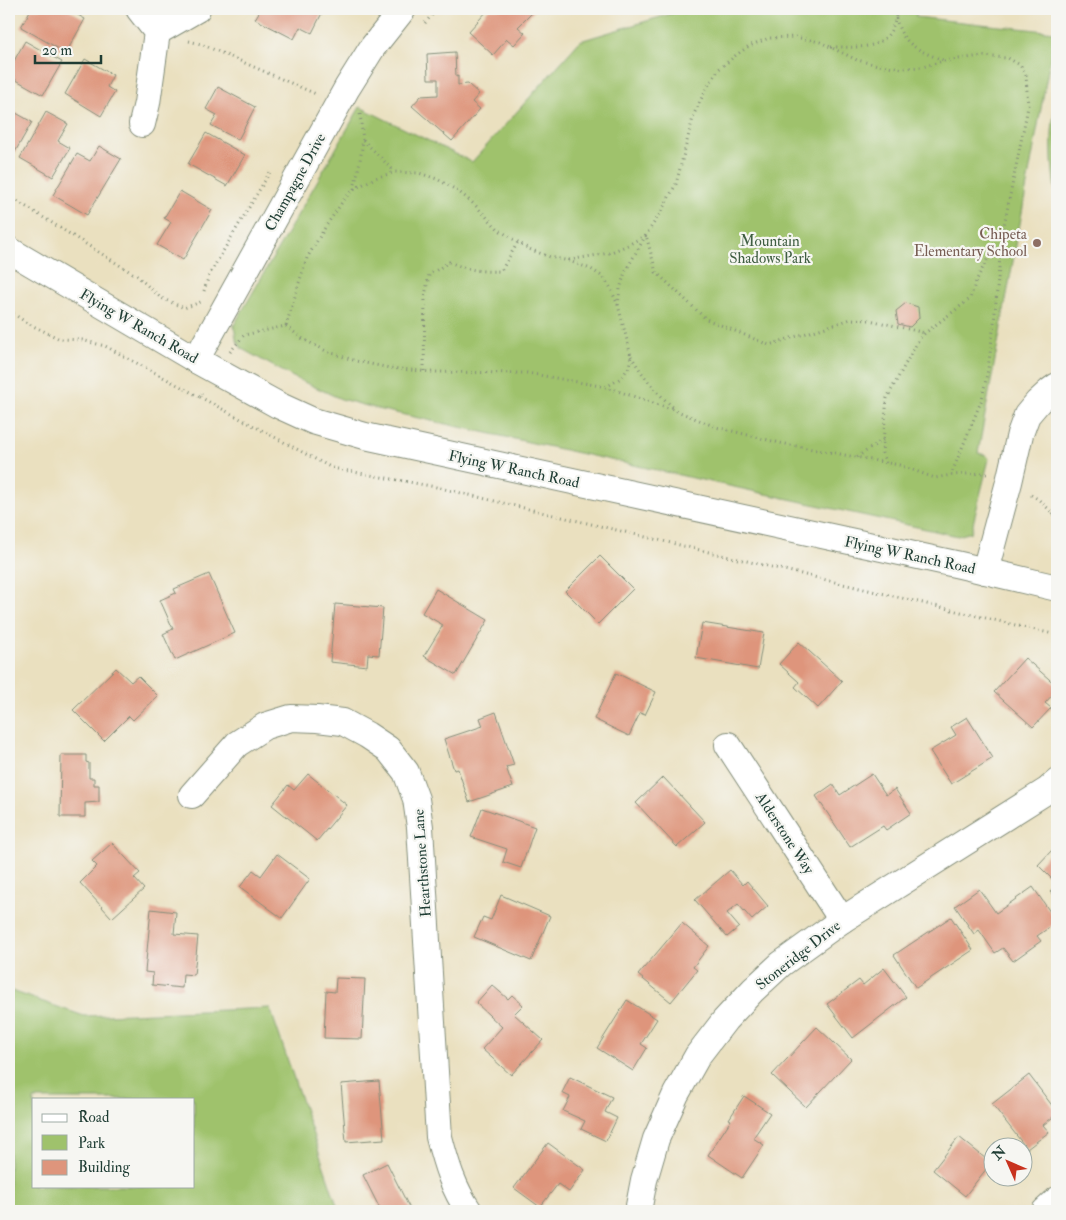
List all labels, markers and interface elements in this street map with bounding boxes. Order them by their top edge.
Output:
scale bar [35,32,101,64]
text: 20 m [42,41,72,60]
street label: Champagne Drive [261,130,331,235]
place label: Chipeta Elementary School [914,225,1028,261]
park label: Mountain Shadows Park [729,232,811,268]
marker: Chipeta Elementary School [1031,237,1043,249]
street label: Flying W Ranch Road [76,285,202,368]
street label: Flying W Ranch Road [447,446,582,493]
street label: Flying W Ranch Road [843,532,978,579]
street label: Alderstone Way [751,788,818,878]
street label: Hearthstone Lane [409,808,436,918]
street label: Stoneridge Drive [752,916,845,994]
legend [32,1098,195,1188]
text: Road [78,1108,110,1127]
text: Park [78,1134,105,1153]
north arrow [984,1138,1034,1188]
text: N [988,1142,1010,1164]
text: Building [78,1158,130,1177]

